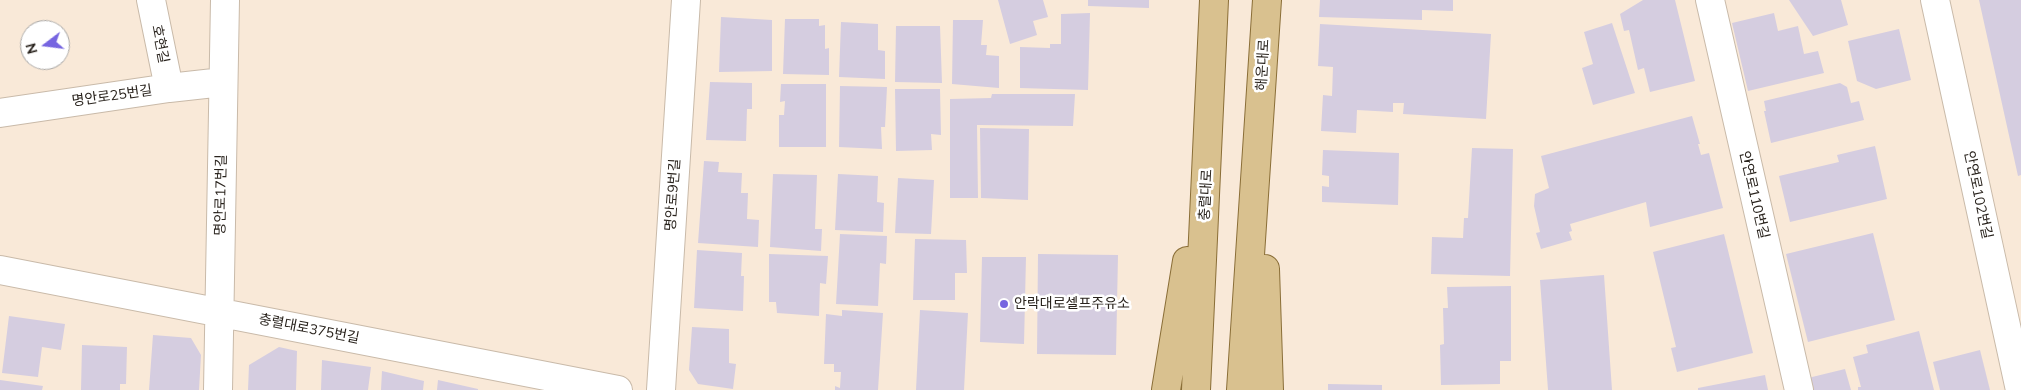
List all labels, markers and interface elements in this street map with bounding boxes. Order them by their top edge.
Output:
north arrow [20,20,70,70]
street label: 호현길 [148,23,172,65]
street label: 해운대로 [1253,39,1273,91]
text: N [21,41,42,56]
street label: 명안로25번길 [71,82,153,110]
street label: 안연로110번길 [1736,149,1772,241]
street label: 안연로102번길 [1960,149,1996,241]
street label: 명안로17번길 [212,154,230,236]
street label: 명안로9번길 [662,158,684,232]
street label: 충렬대로 [1196,169,1216,221]
place label: 안락대로셀프주유소 [1014,296,1130,312]
marker: 안락대로셀프주유소 [998,298,1010,310]
street label: 충렬대로375번길 [257,311,361,347]

